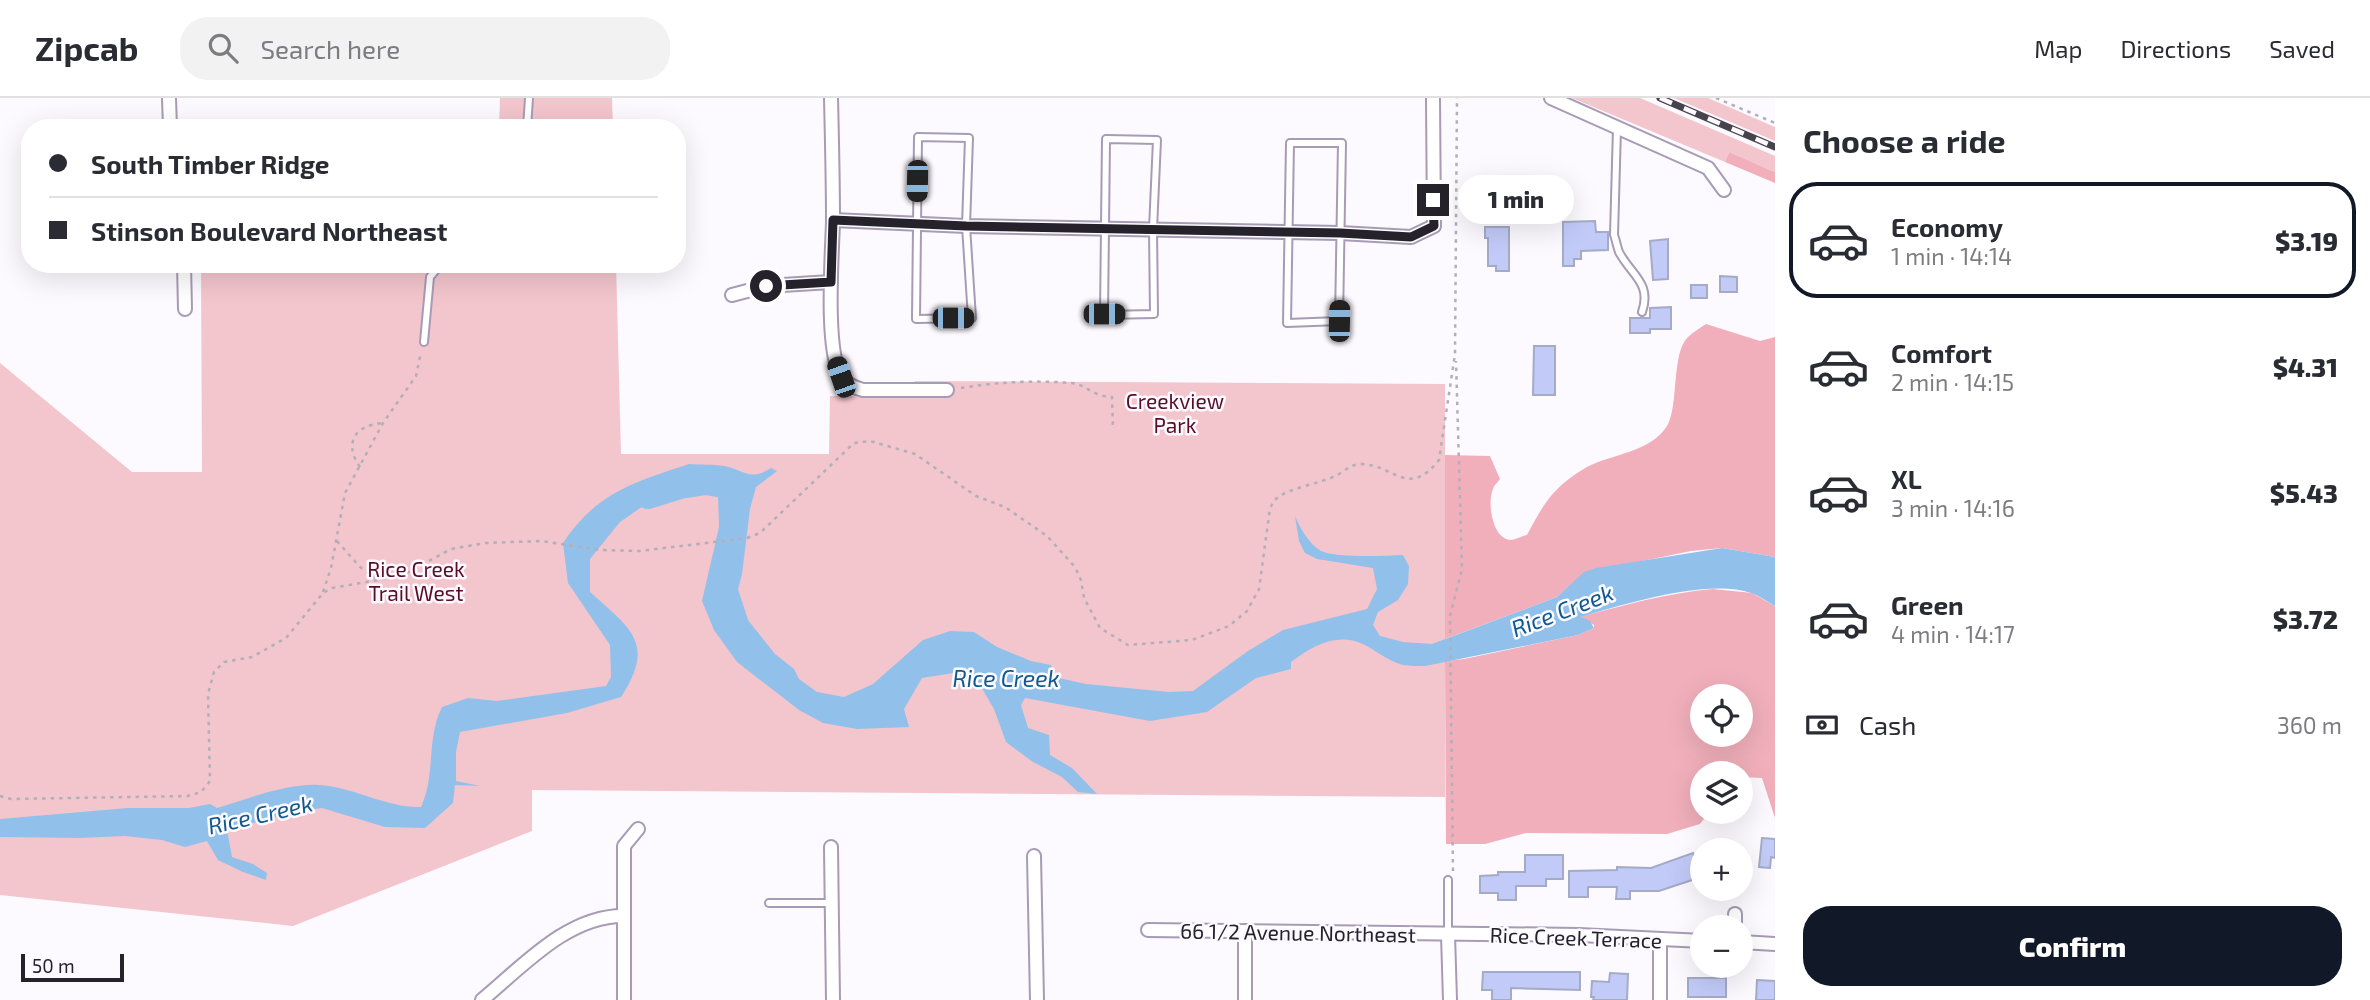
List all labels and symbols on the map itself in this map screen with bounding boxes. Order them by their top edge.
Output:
car [907,160,928,202]
callout: 1 min [1458,176,1573,224]
route end [1417,184,1449,216]
route start [750,270,782,302]
car [1329,300,1350,342]
car [1084,304,1126,325]
car [933,308,975,329]
car [825,354,858,400]
park label: Creekview Park [1126,388,1224,437]
park label: Rice Creek Trail West [367,556,465,605]
water label: Rice Creek [1507,578,1617,642]
water label: Rice Creek [953,664,1059,692]
water label: Rice Creek [205,788,315,840]
street label: 66 1/2 Avenue Northeast [1180,917,1416,947]
street label: Rice Creek Terrace [1489,921,1663,953]
scale bar [21,951,124,983]

